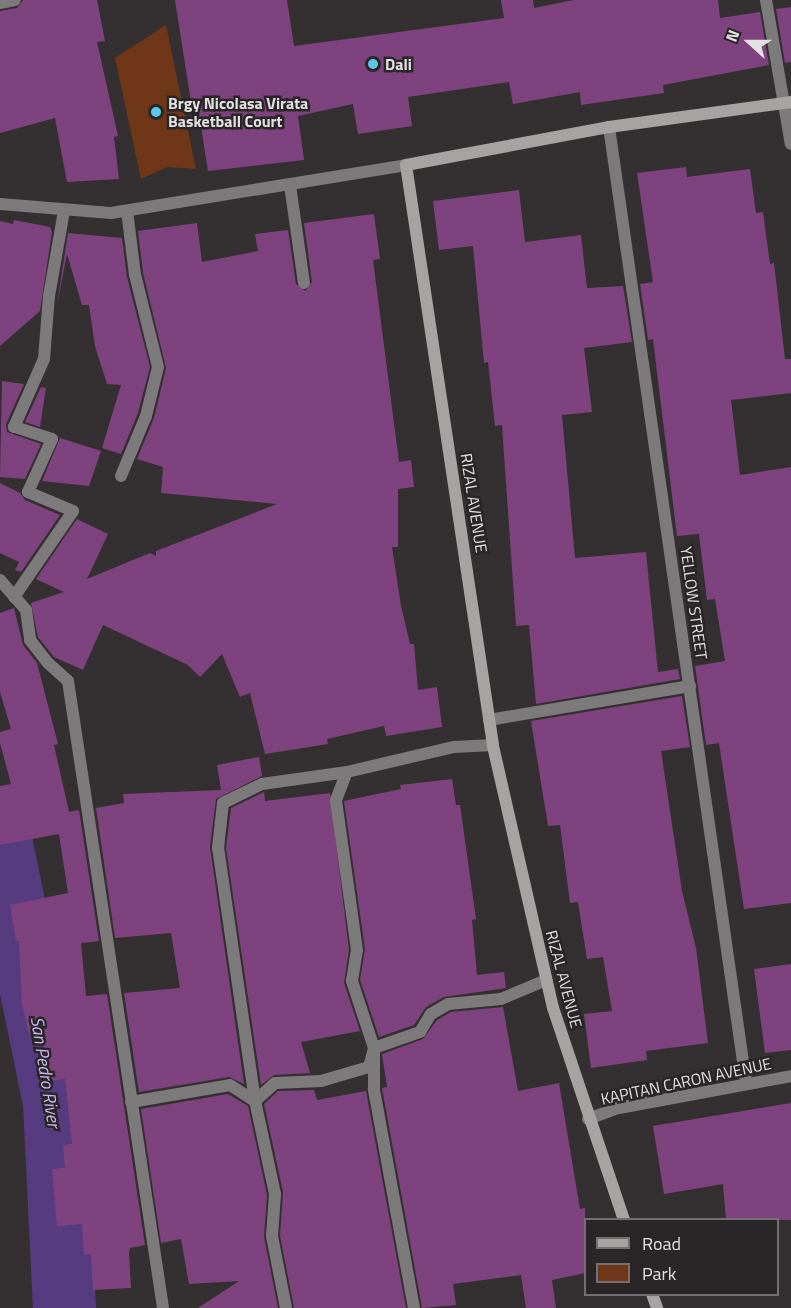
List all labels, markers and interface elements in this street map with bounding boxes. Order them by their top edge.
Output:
north arrow [719,12,779,72]
text: N [719,26,745,45]
place label: Dali [385,54,412,74]
marker: Dali [366,57,380,71]
place label: Brgy Nicolasa Virata Basketball Court [168,93,308,131]
marker: Brgy Nicolasa Virata Basketball Court [149,105,163,119]
street label: RIZAL AVENUE [457,452,491,554]
street label: YELLOW STREET [677,545,711,661]
street label: RIZAL AVENUE [542,928,586,1030]
water label: San Pedro River [26,1015,64,1129]
street label: KAPITAN CARON AVENUE [599,1054,773,1108]
legend [584,1218,779,1296]
text: Road [642,1230,681,1257]
text: Park [642,1260,676,1287]

